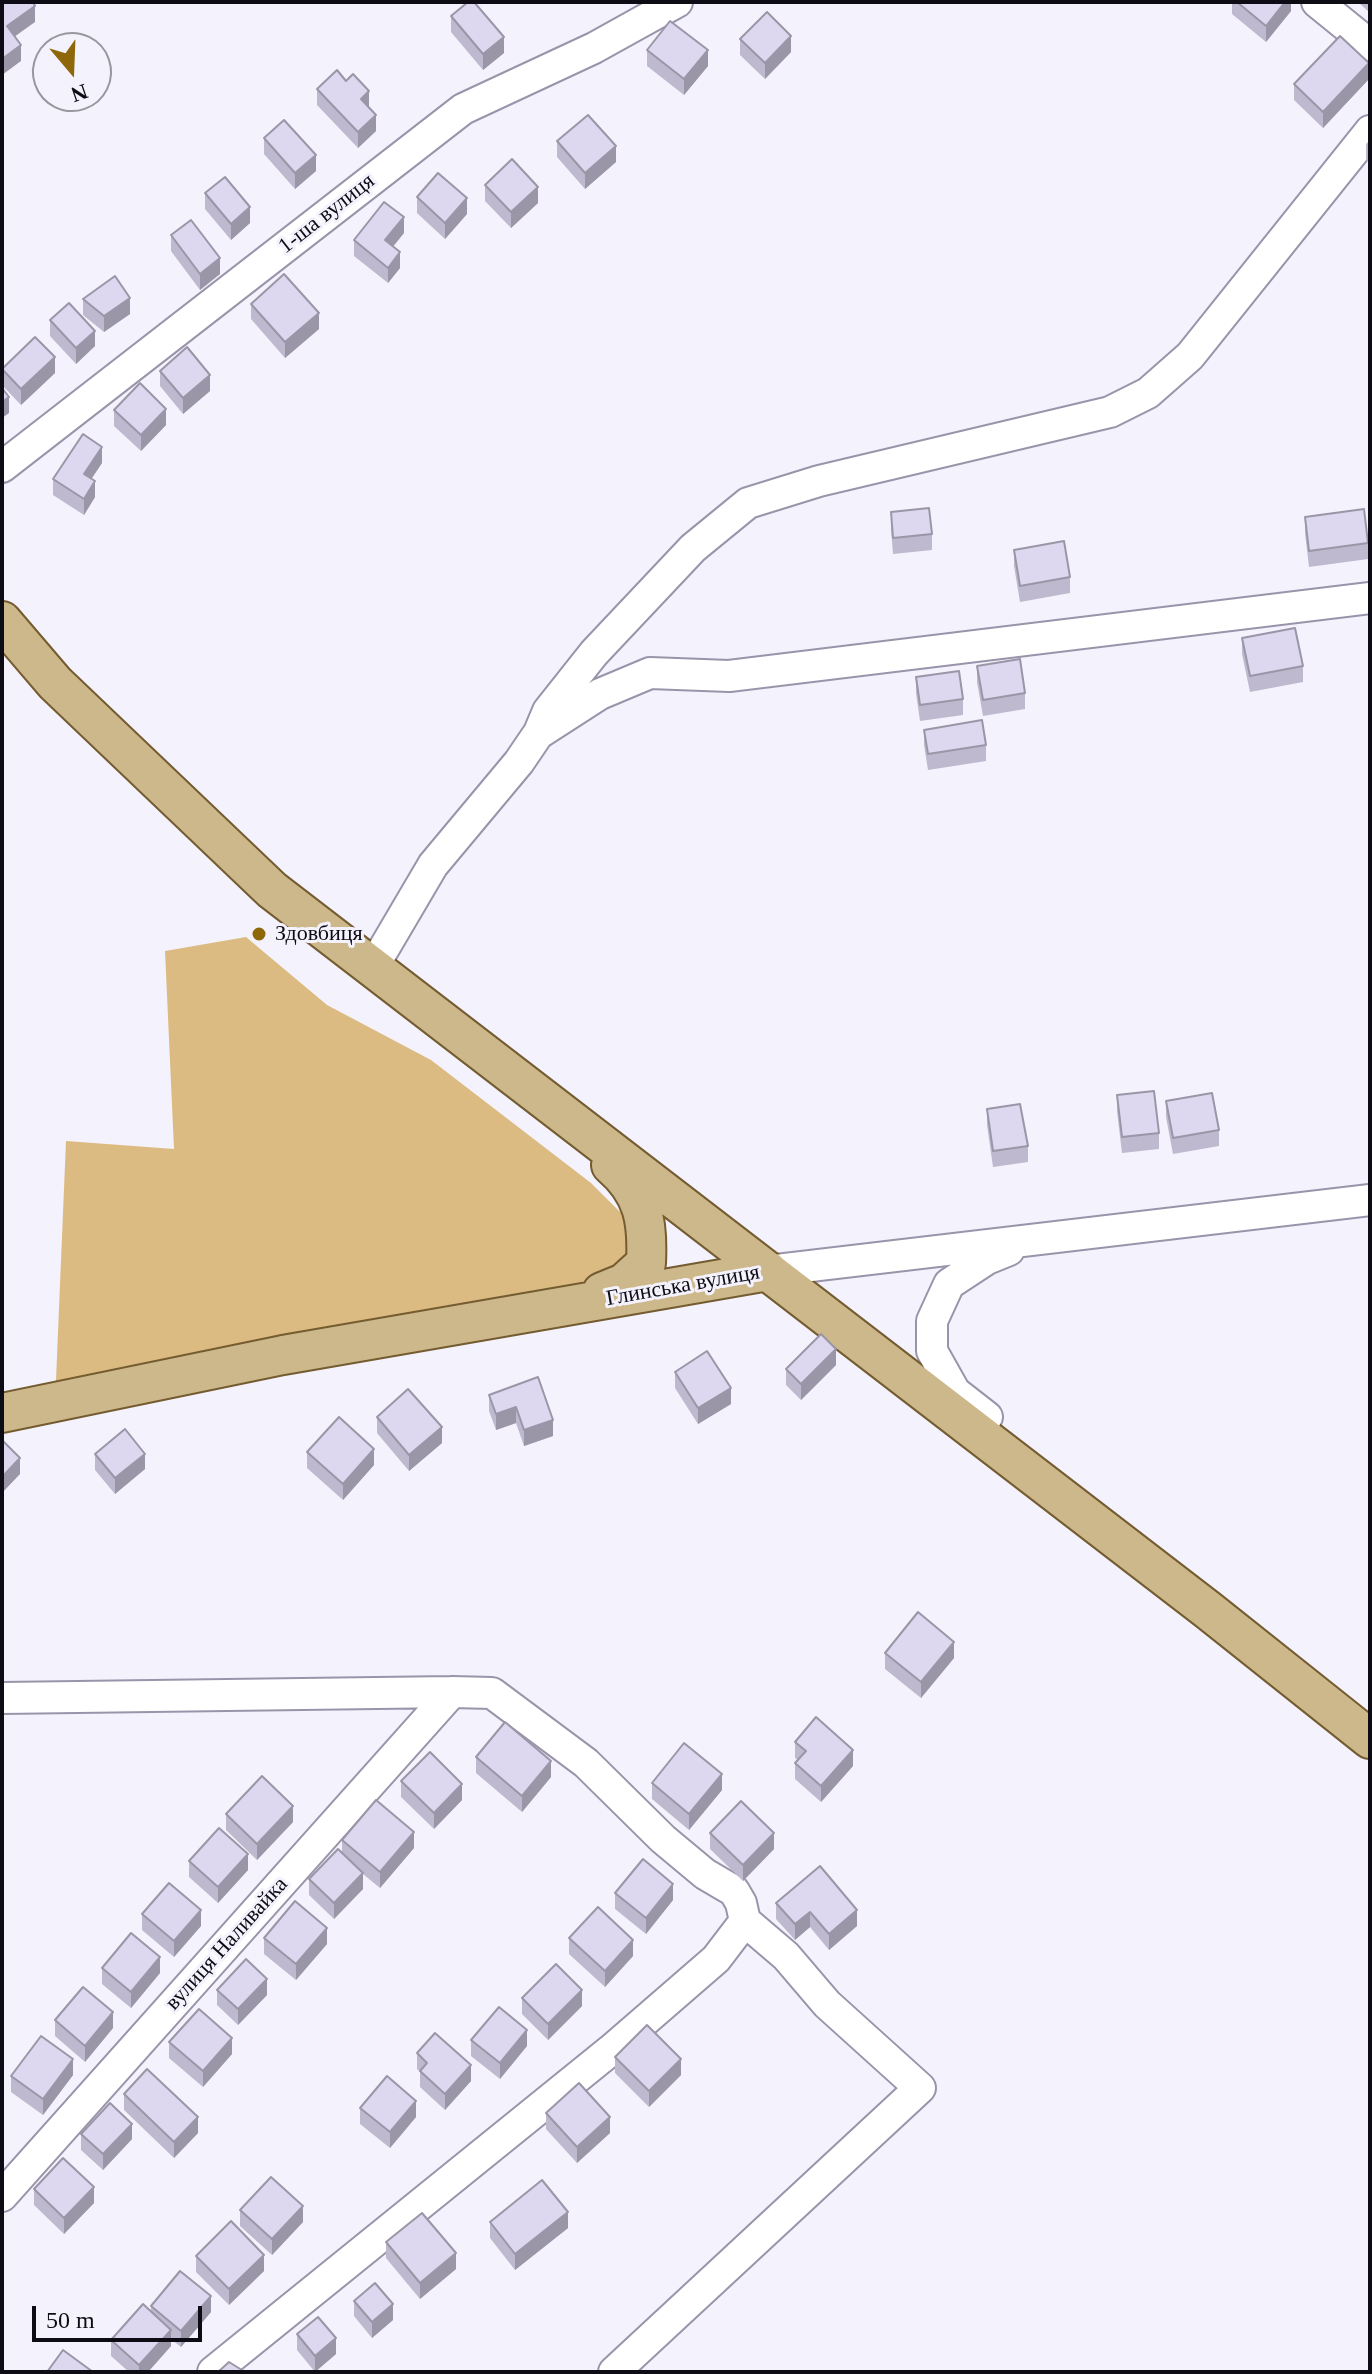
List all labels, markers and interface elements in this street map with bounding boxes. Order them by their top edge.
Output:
north arrow [32,32,112,112]
text: N [68,79,91,108]
street label: 1-ша вулиця [274,168,380,260]
place label: Здовбиця [275,921,363,947]
marker: Здовбиця [250,925,268,943]
street label: Глинська вулиця [604,1260,762,1312]
street label: вулиця Наливайка [160,1872,294,2016]
scale bar [36,2290,206,2340]
text: 50 m [46,2307,95,2333]

